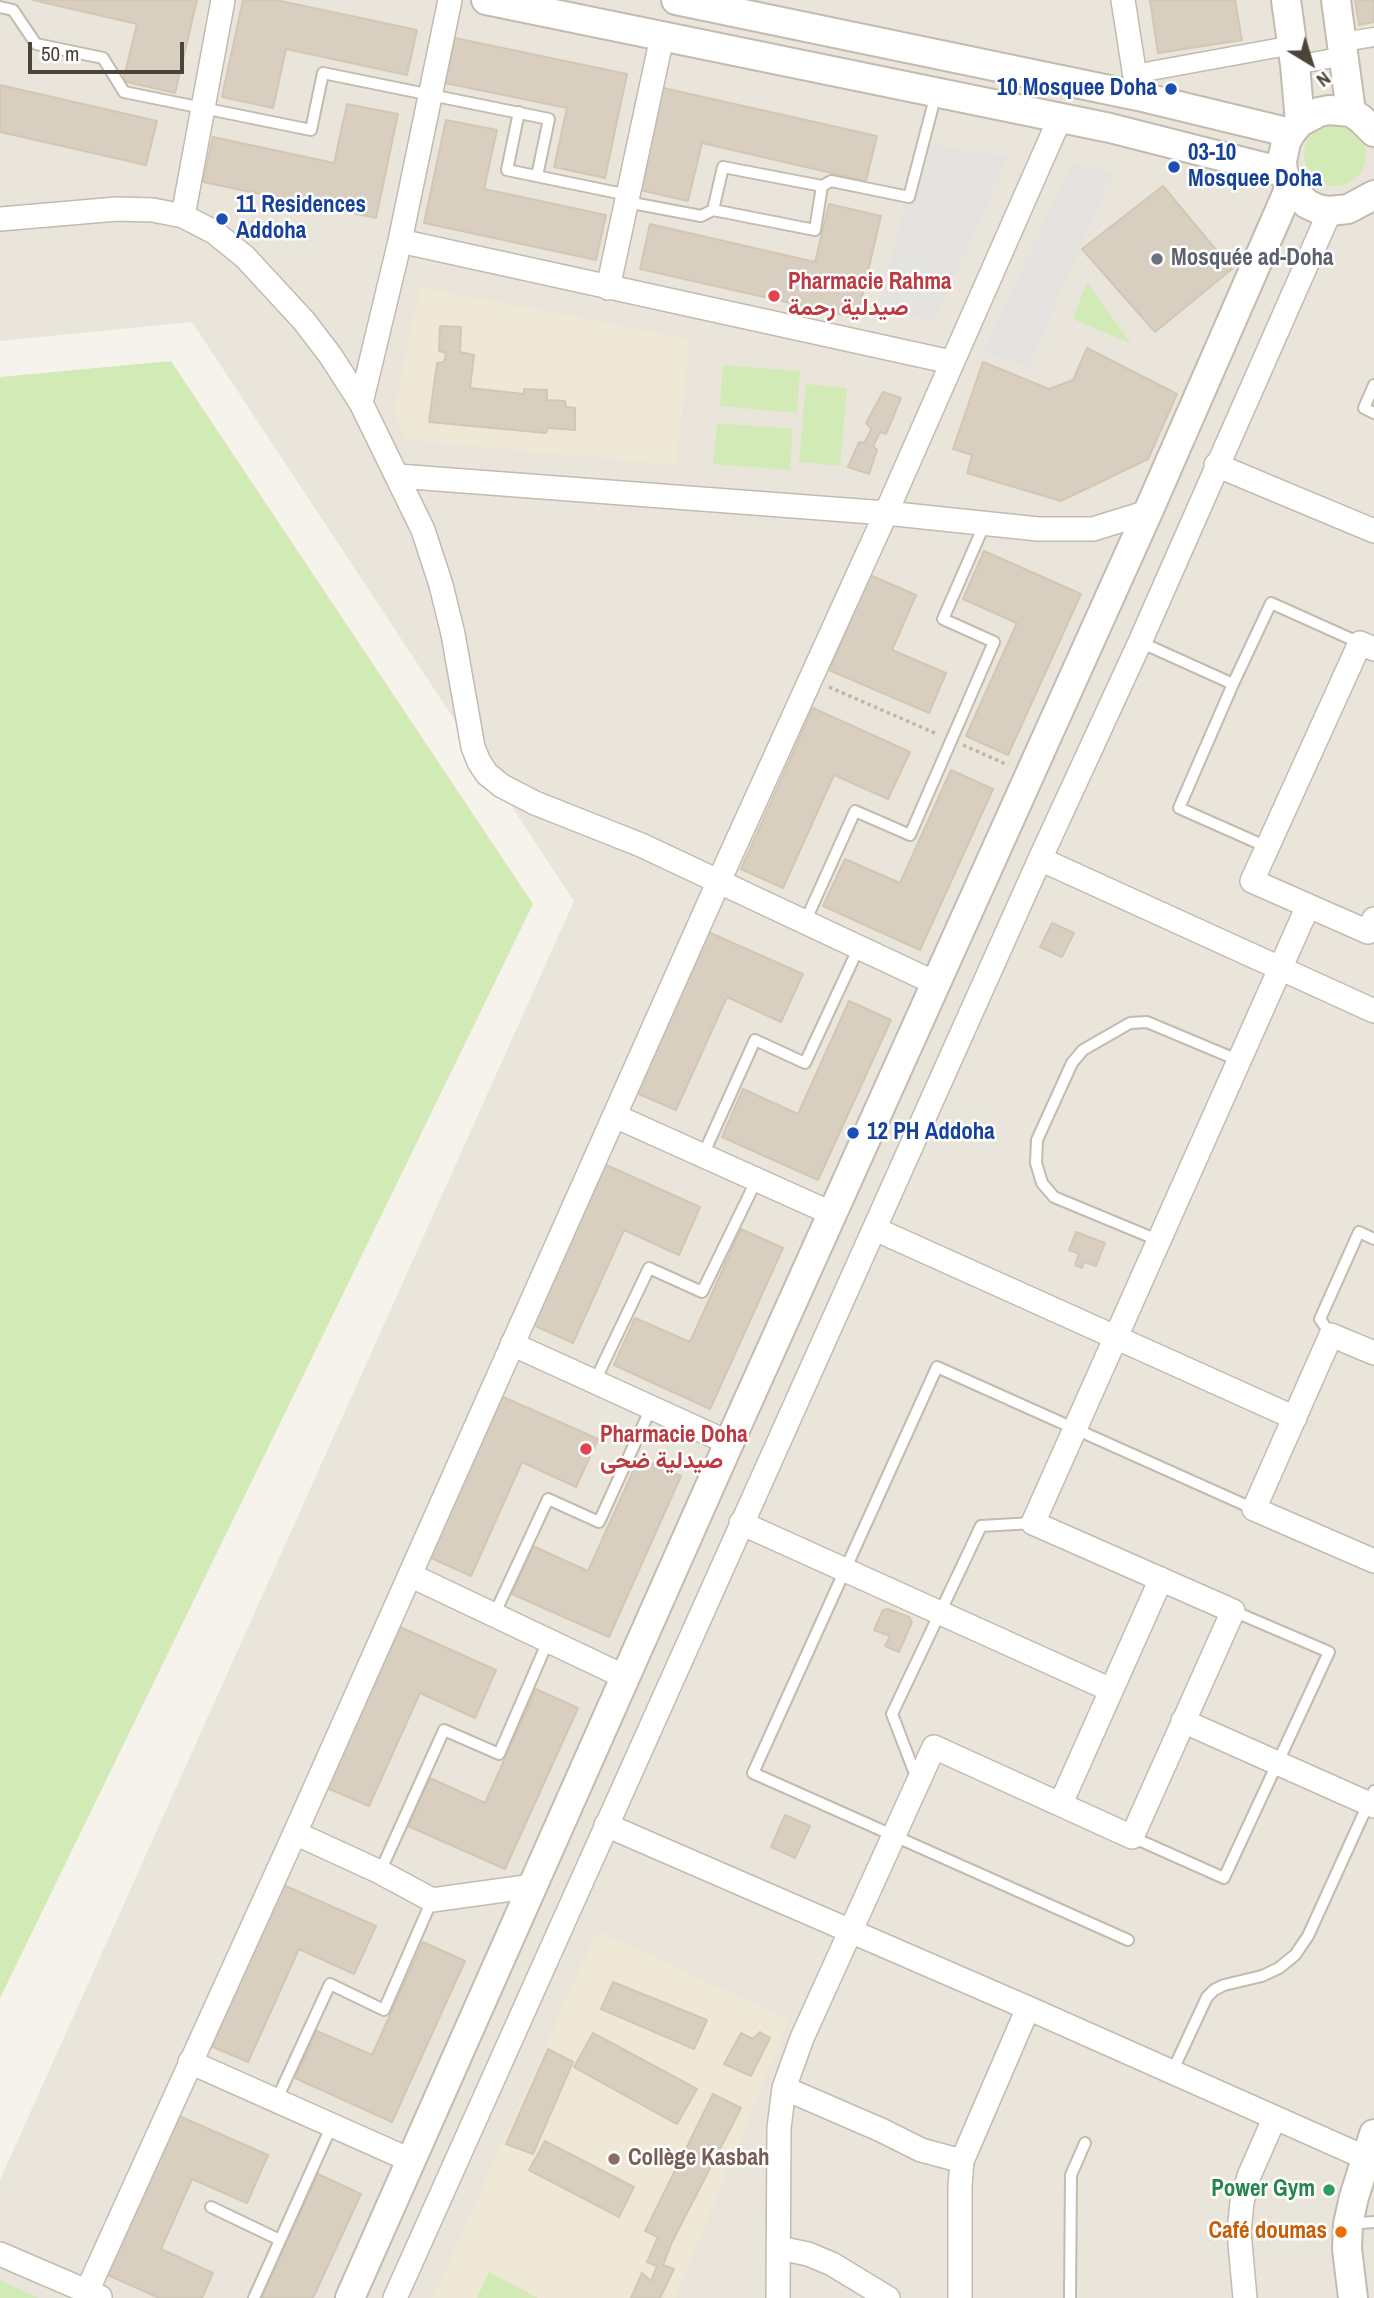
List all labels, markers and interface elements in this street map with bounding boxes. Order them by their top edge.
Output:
scale bar [32,28,187,72]
north arrow [1276,28,1346,98]
text: 50 m [41,39,79,68]
text: N [1311,66,1336,93]
place label: 10 Mosquee Doha [997,75,1157,103]
marker: 10 Mosquee Doha [1163,81,1179,97]
place label: 03-10 Mosquee Doha [1188,140,1322,194]
marker: 03-10 Mosquee Doha [1166,159,1182,175]
place label: 11 Residences Addoha [236,192,366,246]
marker: 11 Residences Addoha [214,211,230,227]
place label: Mosquée ad-Doha [1171,245,1333,273]
marker: Mosquée ad-Doha [1149,251,1165,267]
place label: Pharmacie Rahma صيدلية رحمة [788,269,952,323]
marker: Pharmacie Rahma صيدلية رحمة [766,288,782,304]
place label: 12 PH Addoha [867,1119,995,1147]
marker: 12 PH Addoha [845,1125,861,1141]
place label: Pharmacie Doha صيدلية ضحى [600,1422,748,1476]
marker: Pharmacie Doha صيدلية ضحى [578,1441,594,1457]
place label: Collège Kasbah [628,2145,769,2173]
marker: Collège Kasbah [606,2151,622,2167]
place label: Power Gym [1211,2176,1315,2204]
marker: Power Gym [1321,2182,1337,2198]
place label: Café doumas [1209,2218,1327,2246]
marker: Café doumas [1333,2224,1349,2240]

